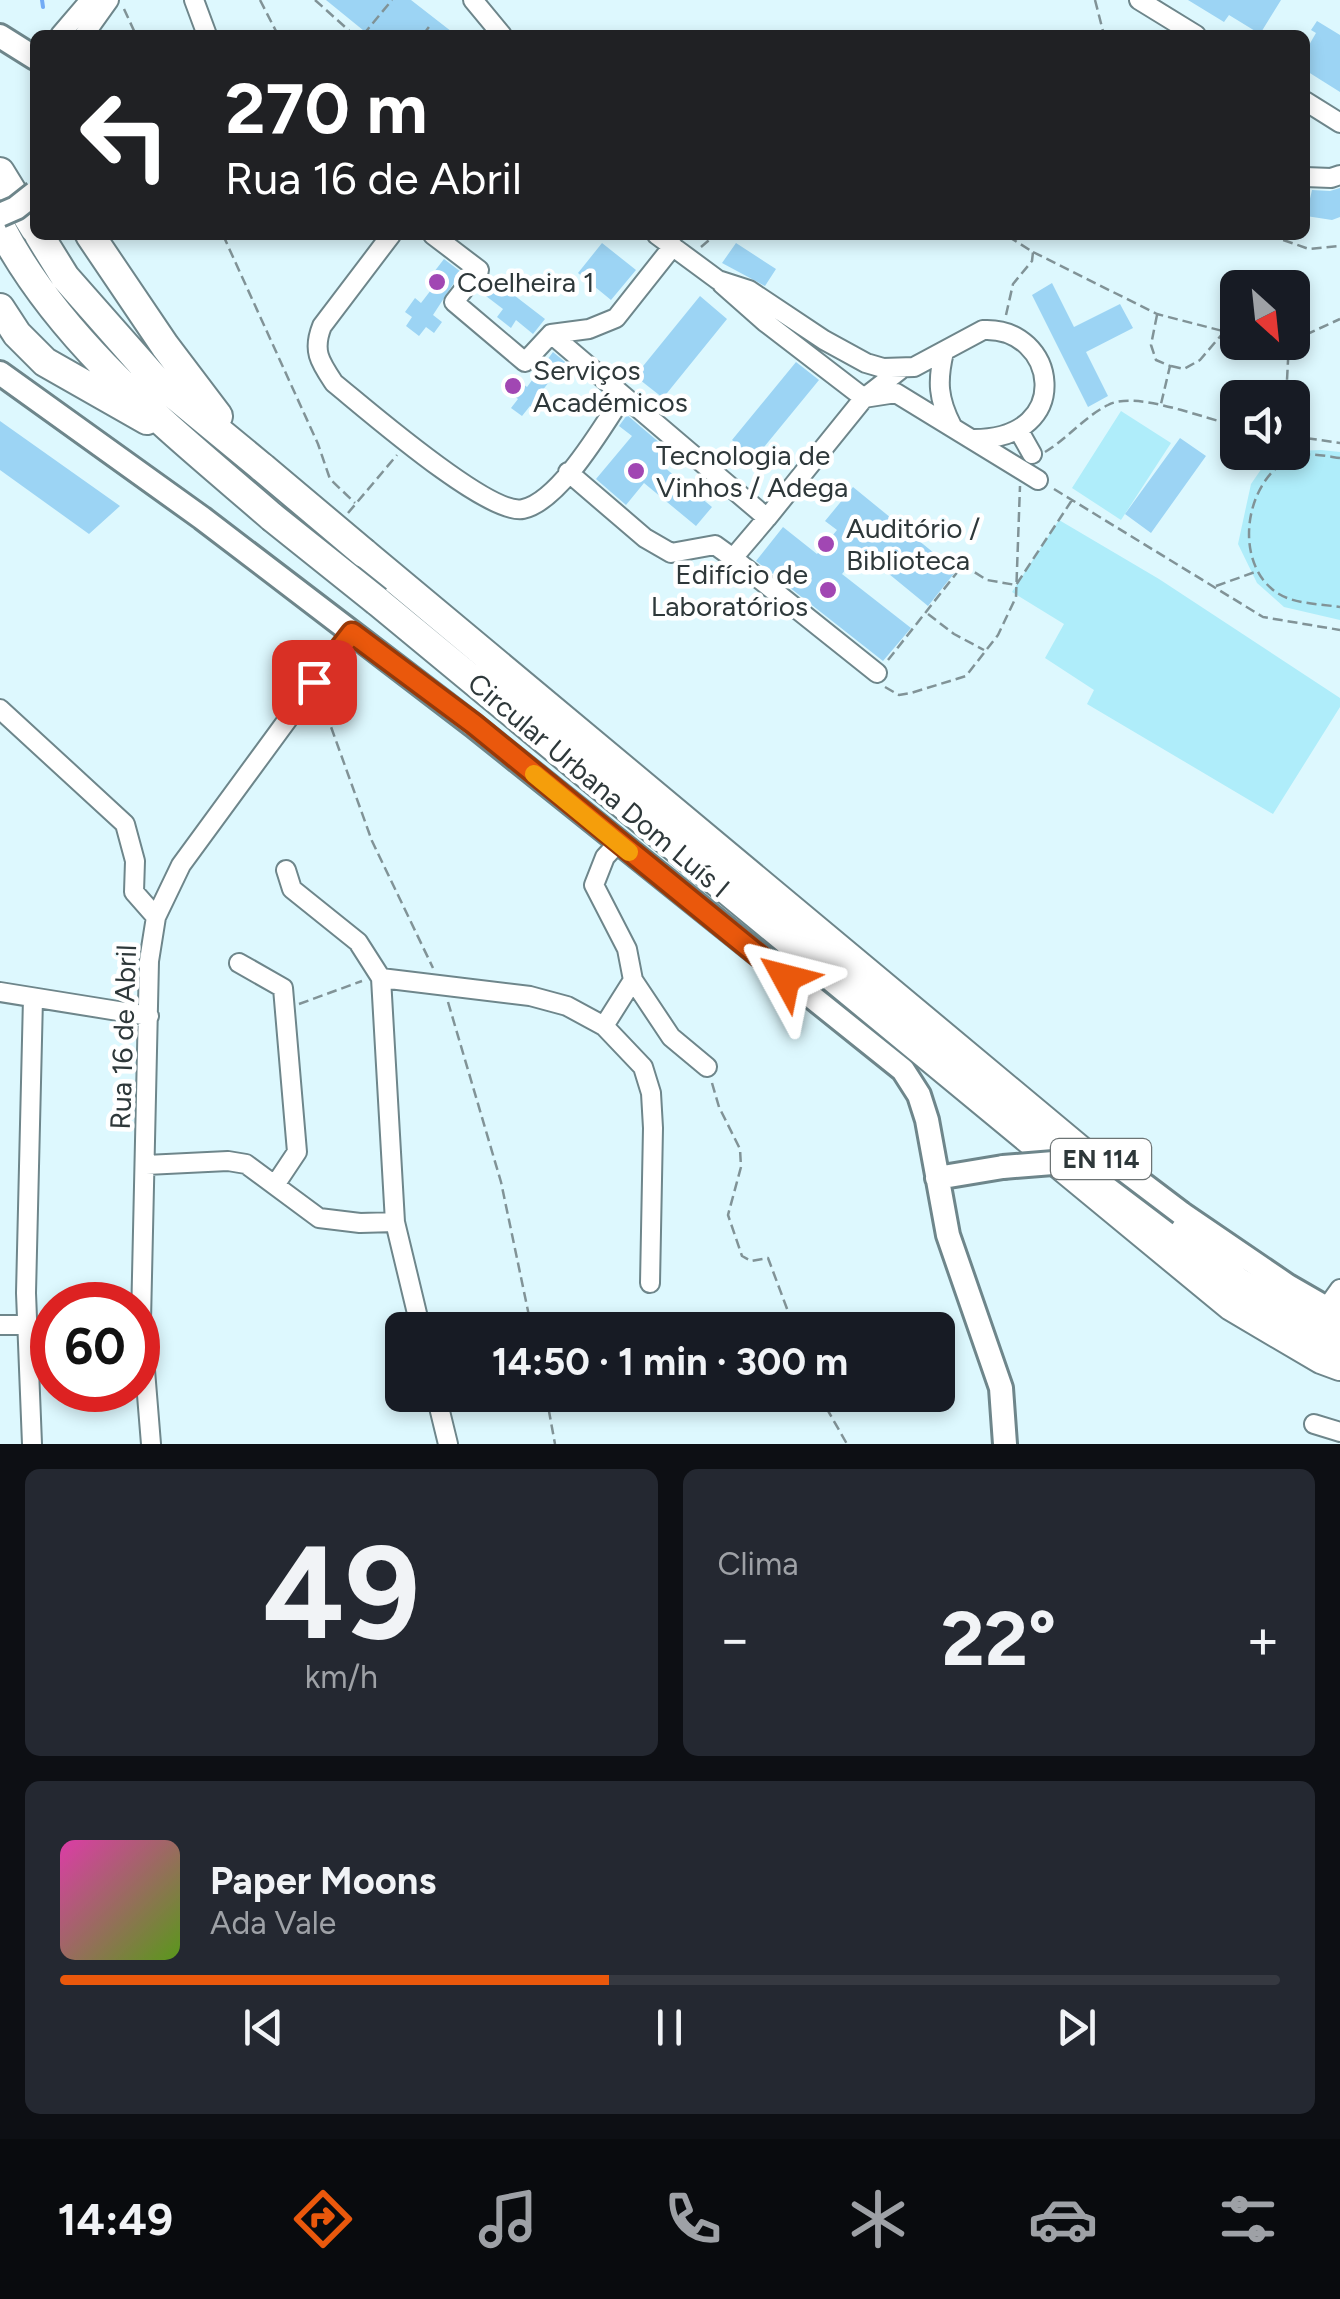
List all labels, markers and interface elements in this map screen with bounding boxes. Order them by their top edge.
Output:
text: 270 m [225,66,428,151]
icon: left [60,70,190,200]
text: Rua 16 de Abril [225,151,522,205]
place label: Coelheira 1 [457,265,595,299]
north arrow [1220,270,1310,360]
map controls [1220,270,1310,470]
marker: Coelheira 1 [426,271,448,293]
place label: Serviços Académicos [533,353,688,419]
marker: Serviços Académicos [502,375,524,397]
button: sound [1220,380,1310,470]
place label: Tecnologia de Vinhos / Adega [656,438,848,504]
marker: Tecnologia de Vinhos / Adega [625,460,647,482]
place label: Auditório / Biblioteca [846,511,980,577]
marker: Auditório / Biblioteca [815,533,837,555]
place label: Edifício de Laboratórios [651,557,808,623]
marker: Edifício de Laboratórios [817,579,839,601]
pin [272,640,357,725]
icon: arrive [287,655,342,710]
street label: Circular Urbana Dom Luís I [461,666,737,904]
position arrow [734,926,838,1030]
street label: Rua 16 de Abril [103,944,143,1130]
road number: EN 114 [1051,1139,1151,1179]
speed limit sign: 60 [30,1282,160,1412]
text: 14:50 · 1 min · 300 m [492,1339,848,1385]
text: 49 [262,1515,420,1671]
text: Clima [718,1545,799,1583]
text: 22° [941,1594,1056,1684]
text: − [718,1606,752,1672]
text: + [1246,1606,1280,1672]
text: km/h [305,1658,378,1696]
text: Paper Moons [210,1858,436,1904]
text: Ada Vale [210,1904,336,1942]
icon: previous [236,2000,291,2055]
icon: pause [642,2000,697,2055]
icon: next [1049,2000,1104,2055]
icon: directions [288,2184,358,2254]
icon: music [473,2184,543,2254]
icon: phone [658,2184,728,2254]
icon: climate [843,2184,913,2254]
icon: car [1028,2184,1098,2254]
icon: filters [1213,2184,1283,2254]
text: 14:49 [57,2192,173,2246]

